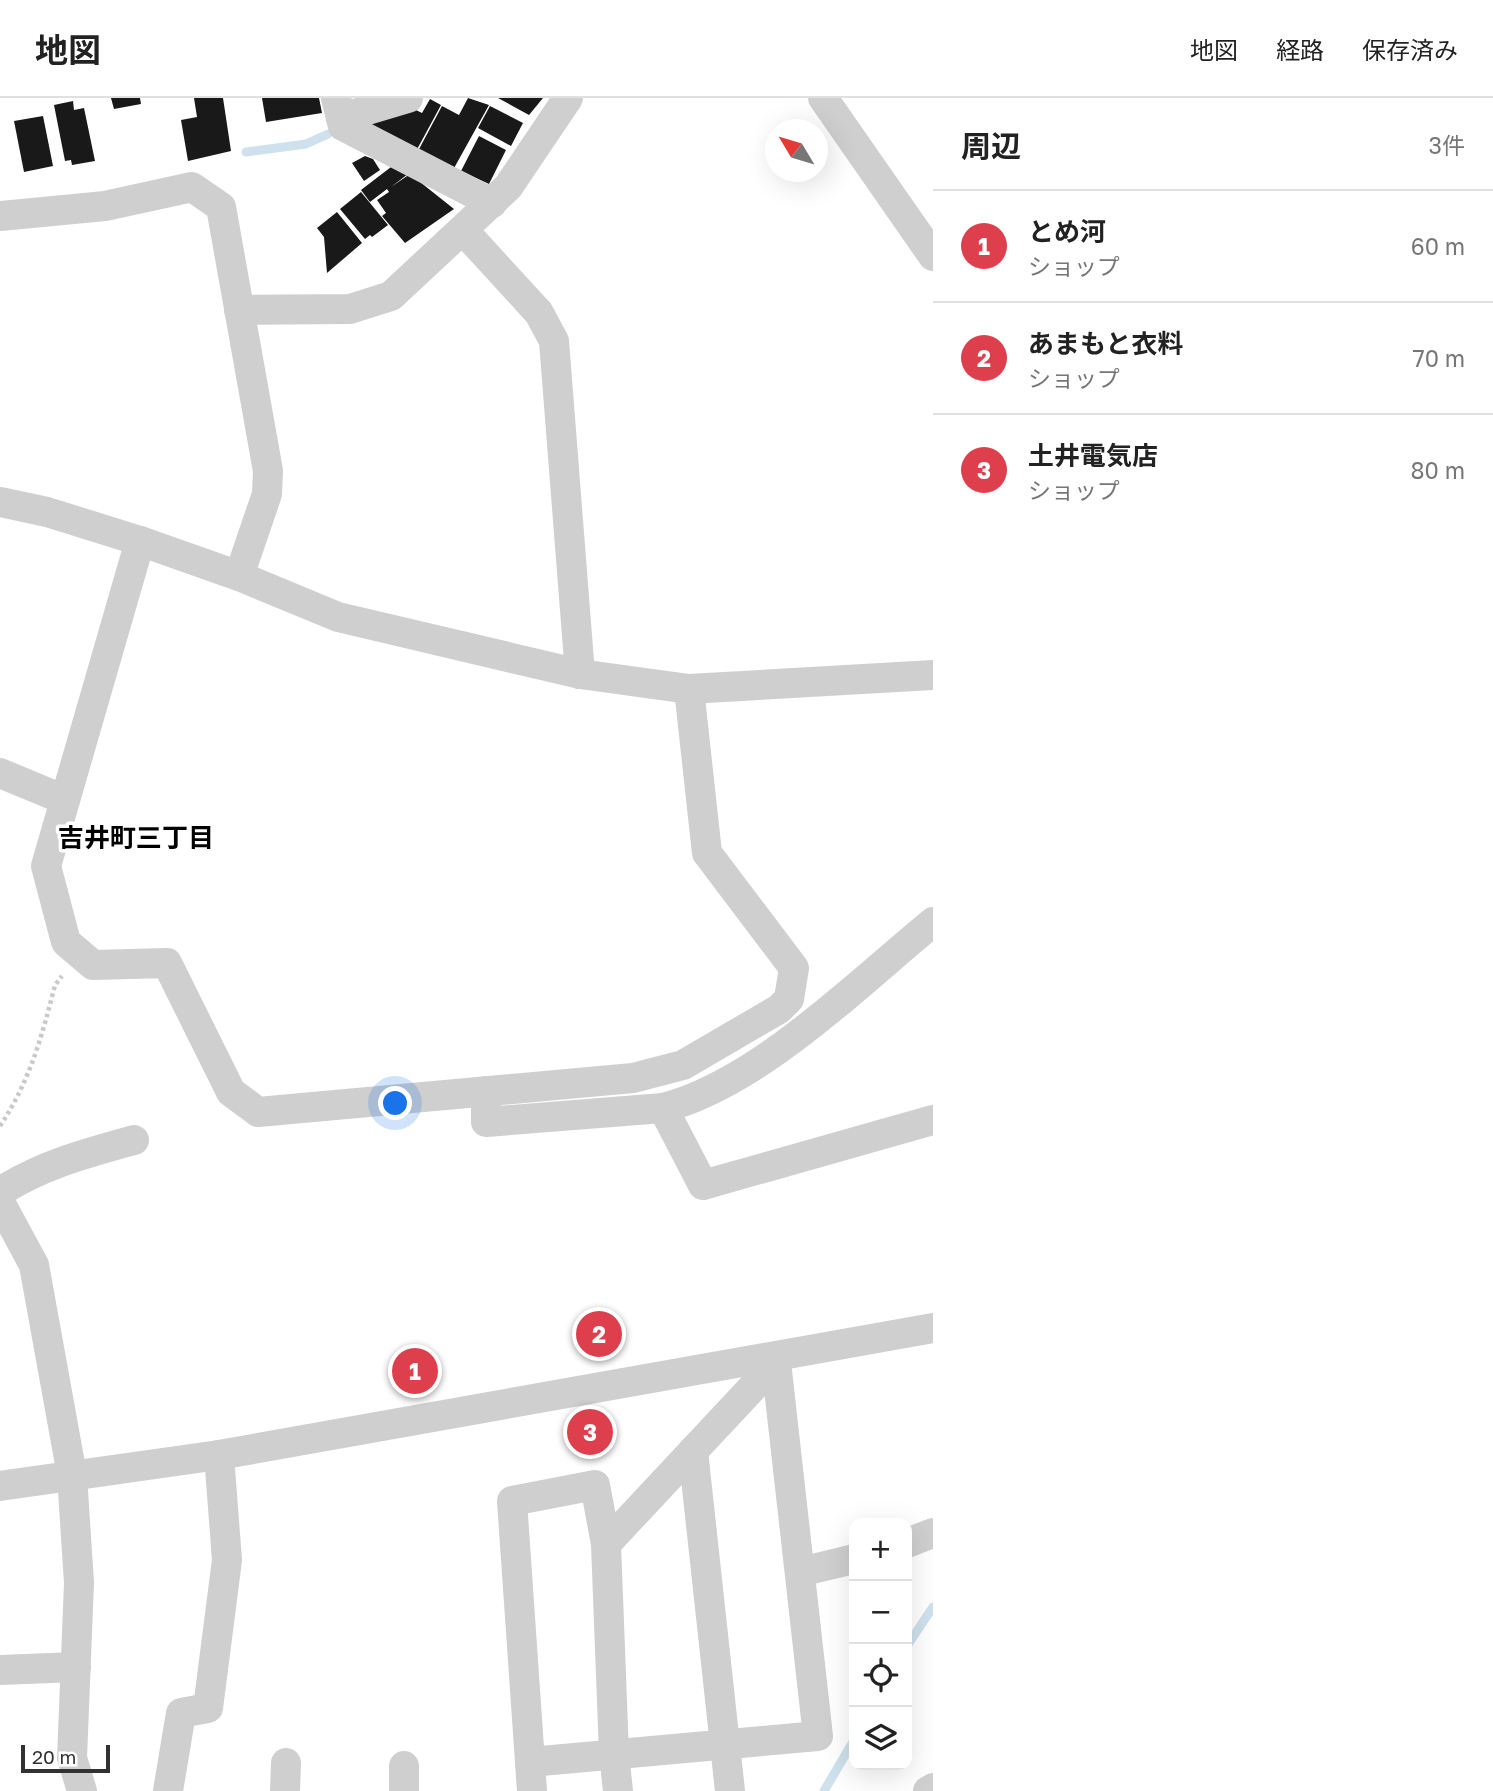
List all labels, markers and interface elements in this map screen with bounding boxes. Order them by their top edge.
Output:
text: 地図 [35,30,101,69]
text: 地図 [1190,35,1238,64]
text: 経路 [1276,35,1324,64]
text: 保存済み [1362,35,1458,64]
north arrow [765,119,828,182]
text: 周辺 [961,128,1021,164]
text: 3件 [1429,131,1465,159]
text: とめ河 [1028,216,1106,247]
text: 1 [978,232,990,260]
text: 60 m [1411,232,1465,260]
text: ショップ [1028,252,1120,280]
text: あまもと衣料 [1028,328,1183,359]
text: 2 [977,344,991,372]
text: 70 m [1412,344,1465,372]
text: ショップ [1028,364,1120,392]
text: 土井電気店 [1028,440,1158,471]
text: 3 [977,456,991,484]
text: 80 m [1411,456,1465,484]
text: ショップ [1028,476,1120,504]
district label: 吉井町三丁目 [58,822,214,853]
your location [378,1086,412,1120]
pin: 2 [576,1308,622,1360]
pin: 1 [392,1345,438,1397]
pin: 3 [567,1406,613,1458]
map controls [849,1518,912,1770]
button: + [849,1518,912,1581]
button: − [849,1581,912,1644]
button: locate [849,1644,912,1707]
button: layers [849,1707,912,1770]
scale bar [21,1742,110,1774]
text: 20 m [32,1745,76,1768]

